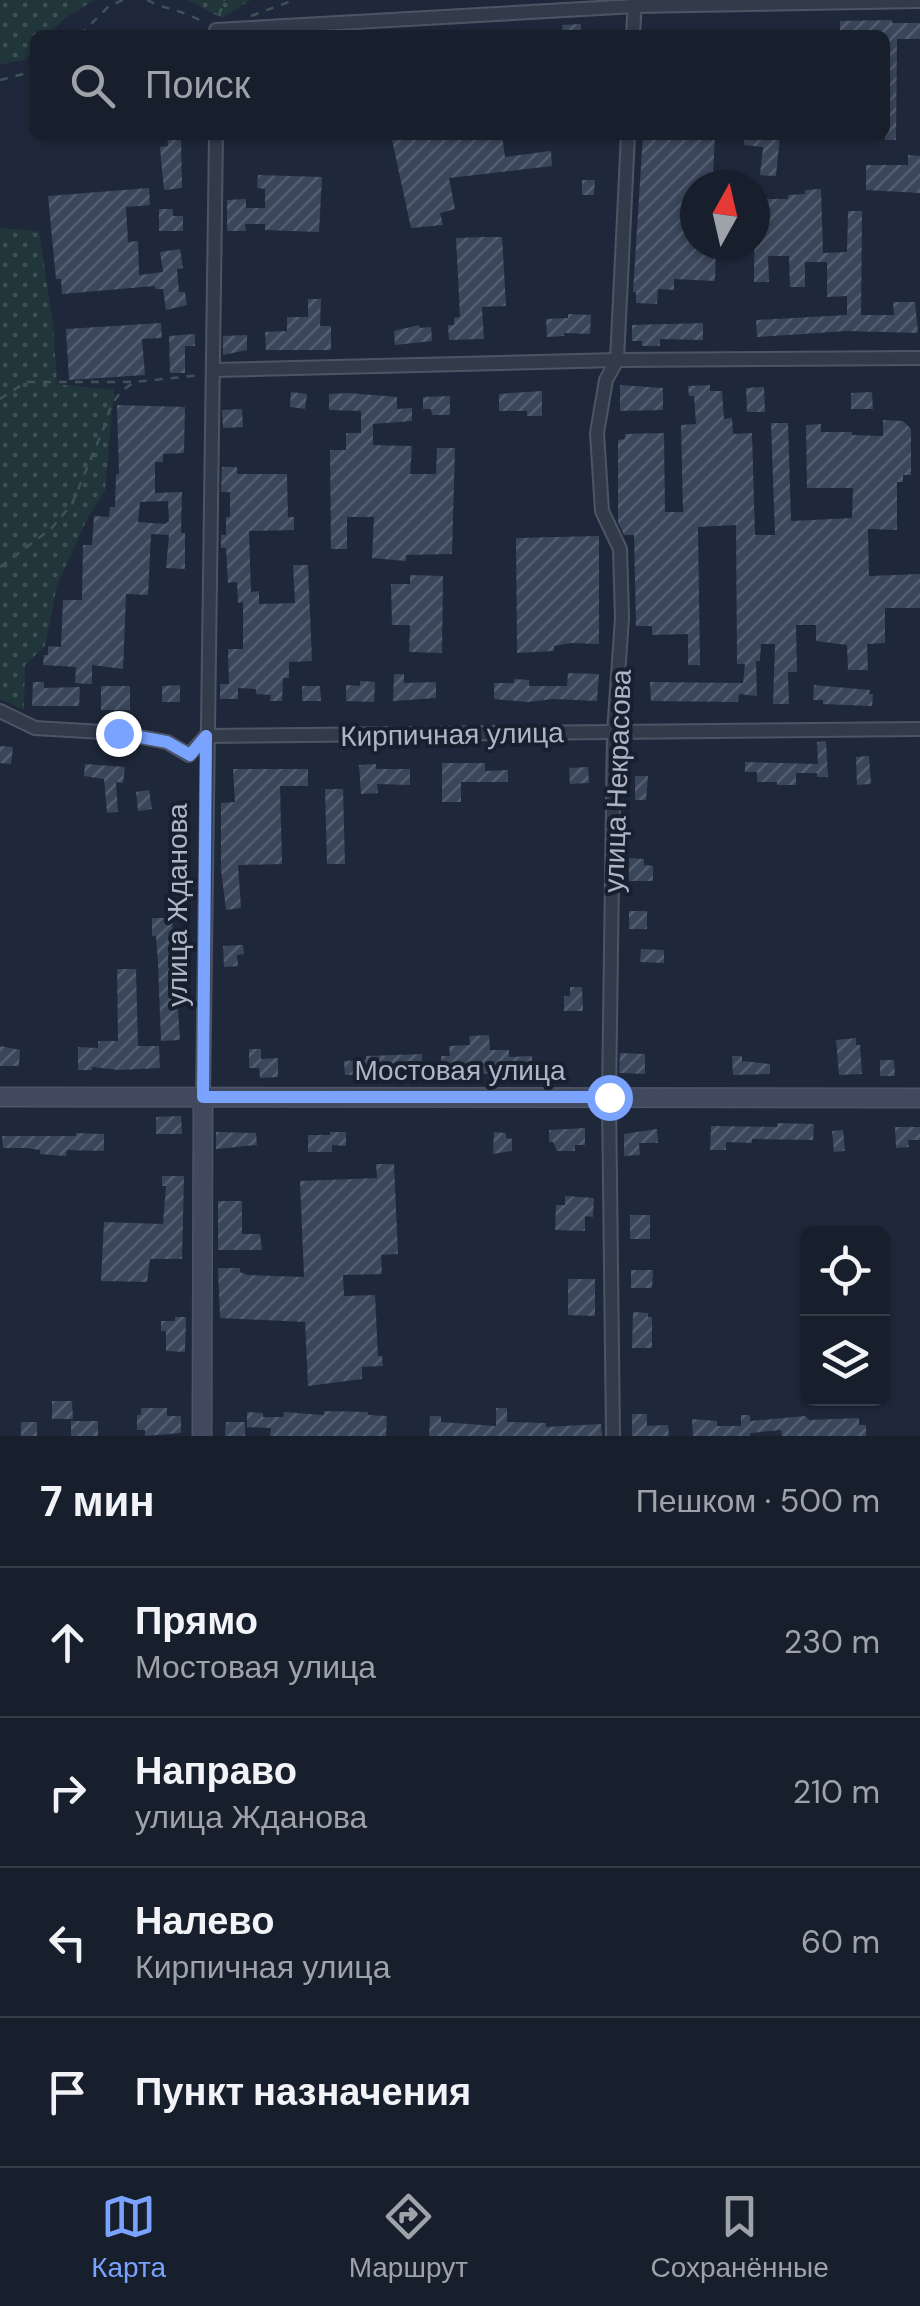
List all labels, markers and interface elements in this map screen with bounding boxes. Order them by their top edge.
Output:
search box [30,30,890,140]
icon: search [65,58,120,113]
text: Поиск [145,60,250,110]
north arrow [680,170,770,260]
street label: улица Некрасова [595,668,640,893]
route end [96,711,142,757]
street label: Кирпичная улица [340,714,565,755]
street label: улица Жданова [159,803,196,1007]
street label: Мостовая улица [354,1052,566,1089]
route start [587,1075,633,1121]
map controls [800,1226,890,1406]
button: locate [800,1226,890,1316]
button: layers [800,1316,890,1406]
text: 7 мин [40,1474,155,1529]
text: Пешком · 500 m [636,1480,880,1522]
text: Прямо [135,1596,258,1646]
icon: ahead [40,1615,95,1670]
text: 230 m [784,1621,880,1663]
text: Мостовая улица [135,1646,376,1688]
text: Направо [135,1746,297,1796]
icon: right [40,1765,95,1820]
text: 210 m [793,1771,880,1813]
text: улица Жданова [135,1796,367,1838]
text: Налево [135,1896,274,1946]
icon: left [40,1915,95,1970]
text: 60 m [801,1921,880,1963]
text: Кирпичная улица [135,1946,390,1988]
icon: arrive [40,2065,95,2120]
text: Пункт назначения [135,2067,471,2117]
tab: Карта [91,2189,166,2286]
tab: Маршрут [349,2189,468,2286]
tab: Сохранённые [650,2189,829,2286]

